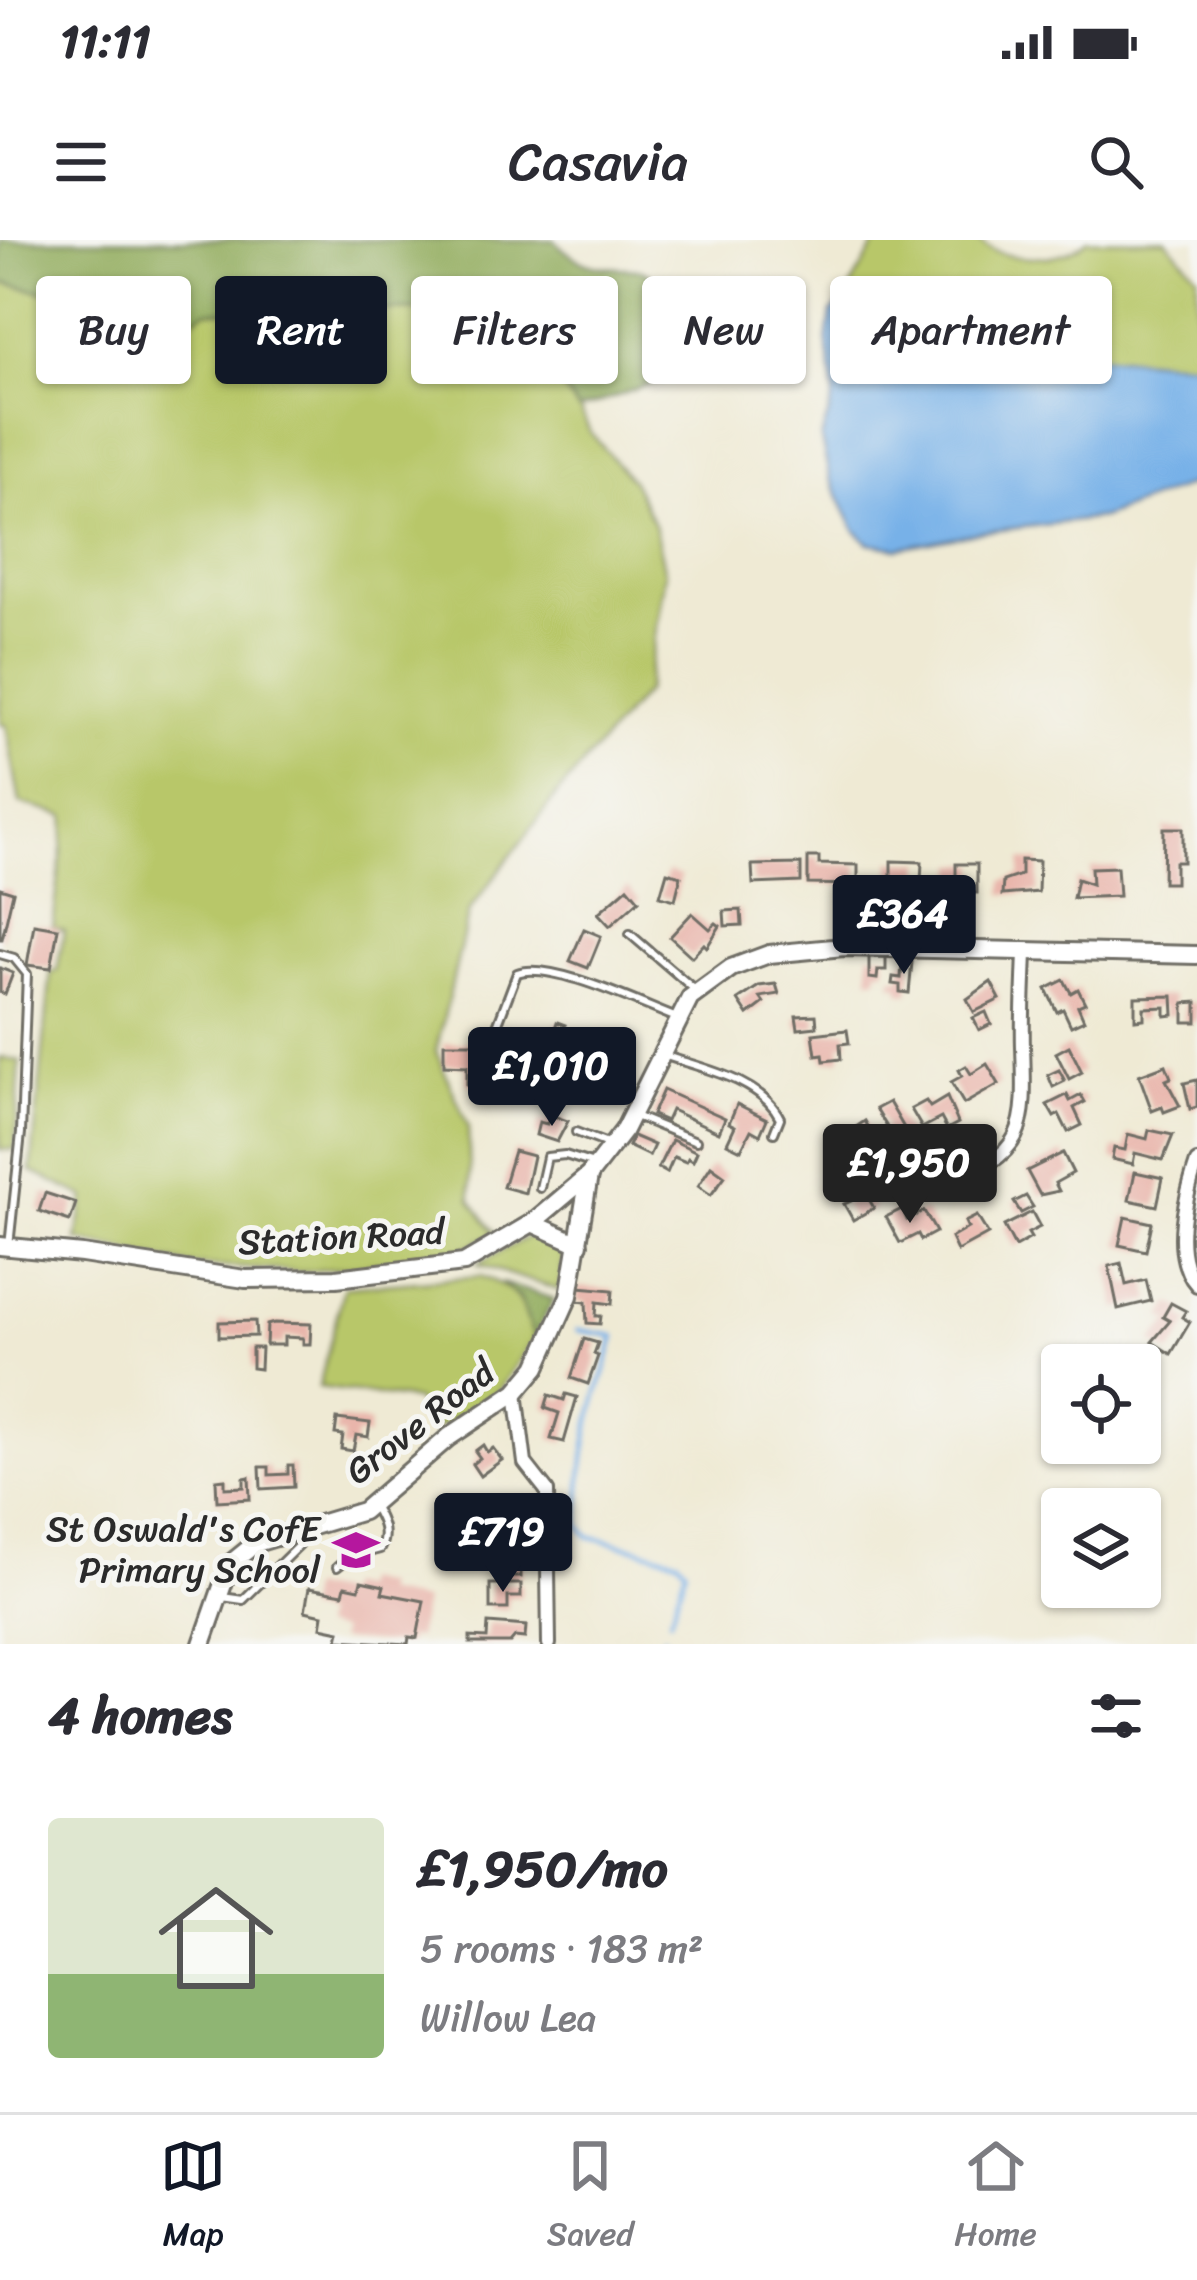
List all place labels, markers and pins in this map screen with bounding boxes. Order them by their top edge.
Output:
pin: £364 [833,875,975,977]
pin: £1,010 [454,1027,650,1129]
pin: £1,950 [812,1124,1008,1226]
pin: £719 [432,1493,574,1595]
place label: St Oswald's CofE Primary School [46,1497,322,1602]
school or university icon: St Oswald's CofE Primary School [331,1525,381,1575]

